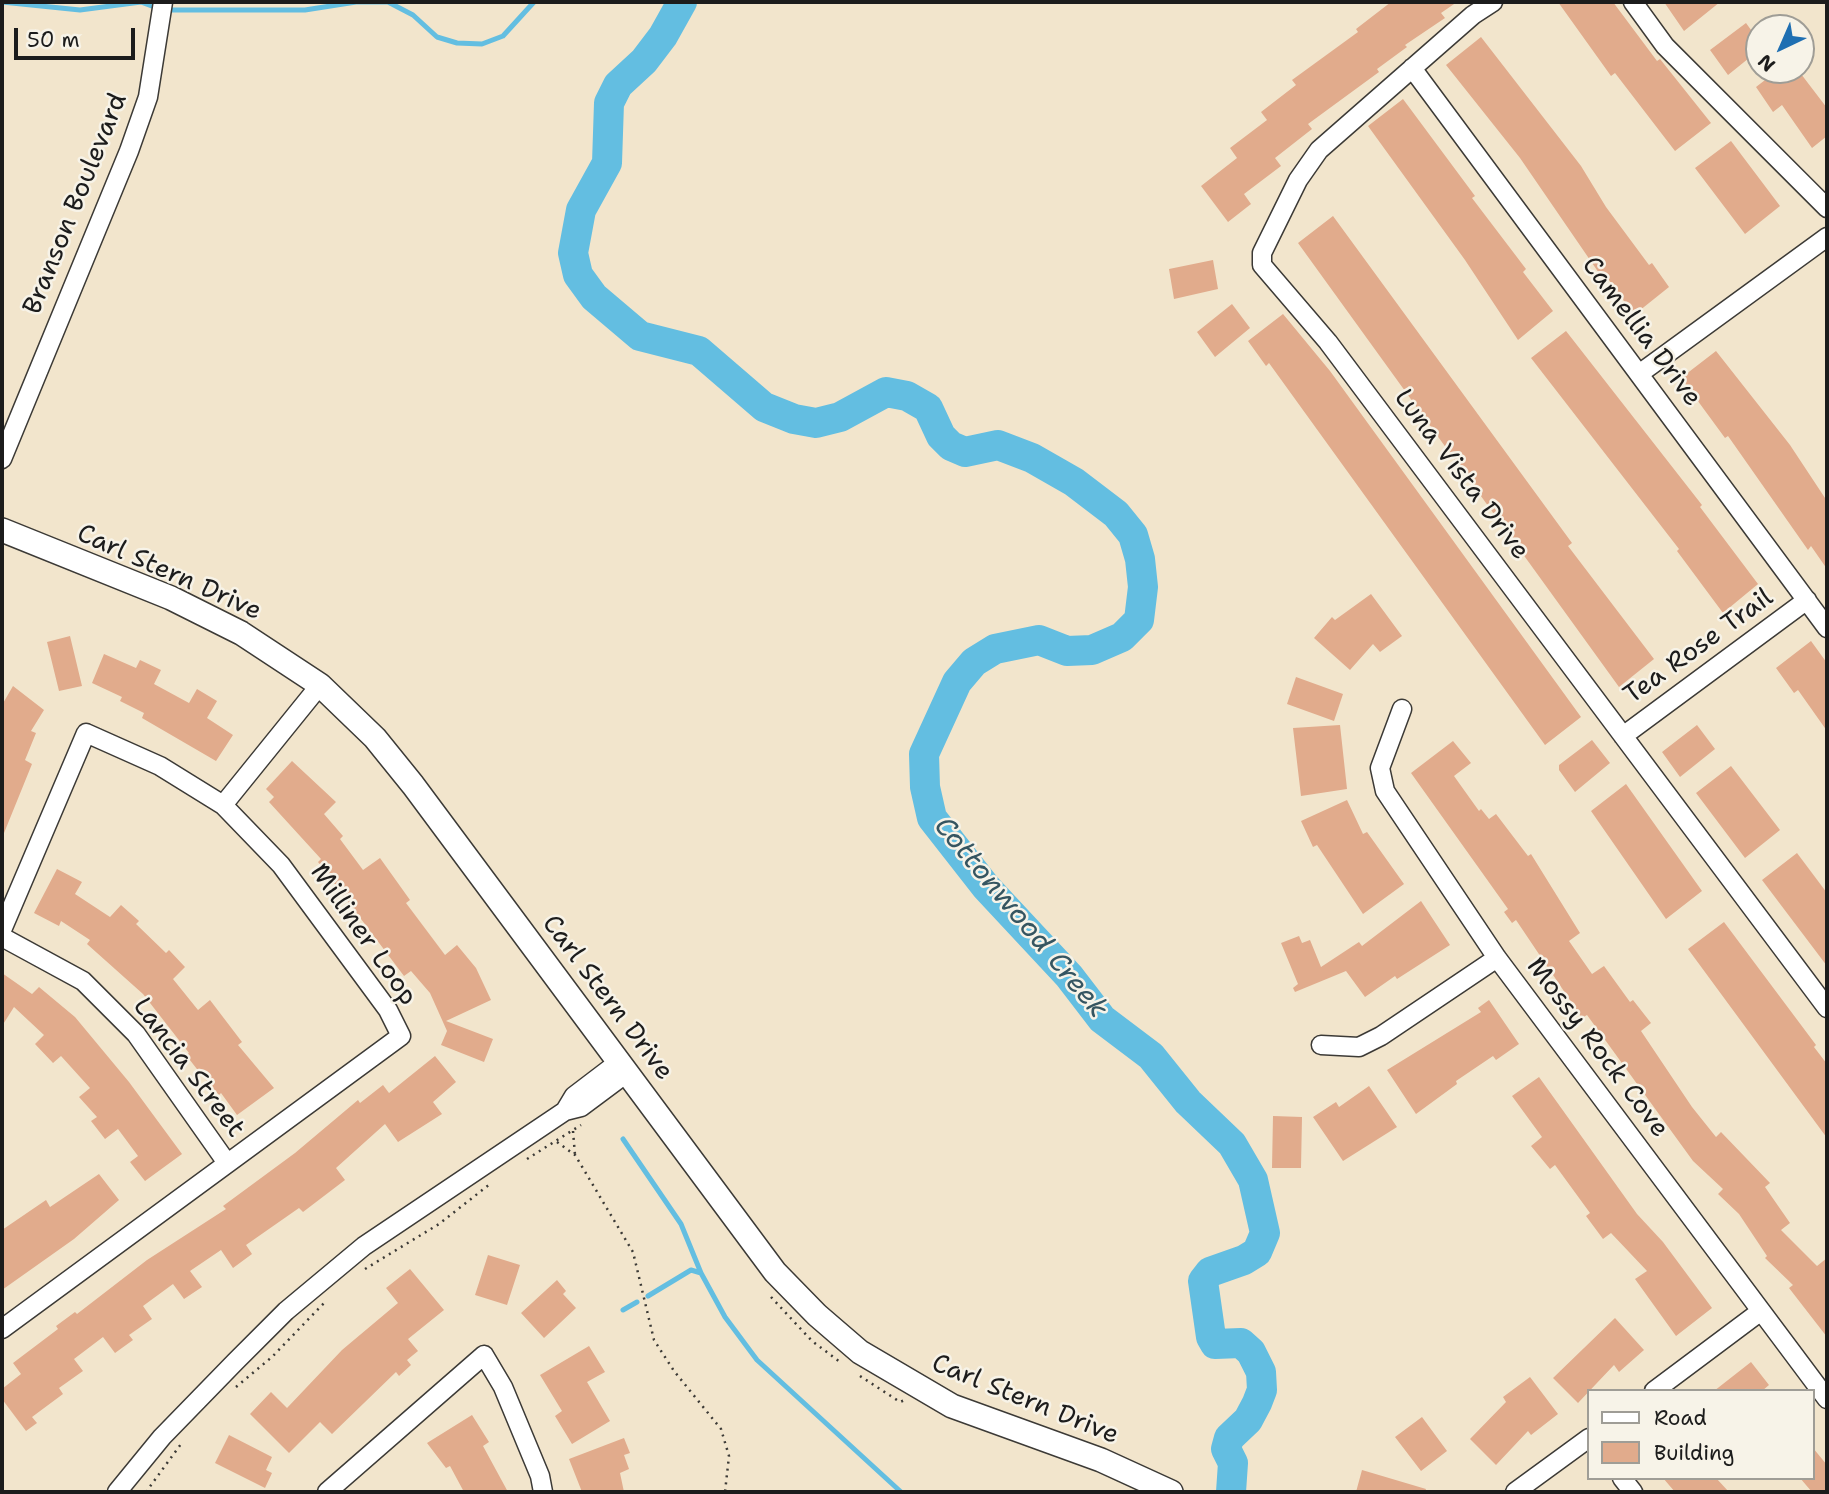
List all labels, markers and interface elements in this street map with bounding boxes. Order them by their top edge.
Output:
scale bar [18,14,138,58]
north arrow [1745,14,1815,84]
text: 50 m [27,26,80,54]
text: N [1752,49,1781,77]
street label: Branson Boulevard [17,89,135,319]
street label: Camellia Drive [1574,251,1708,413]
street label: Luna Vista Drive [1387,384,1535,566]
street label: Carl Stern Drive [72,518,266,628]
street label: Tea Rose Trail [1618,583,1780,711]
water label: Cottonwood Creek [926,810,1114,1026]
street label: Milliner Loop [303,858,423,1012]
street label: Carl Stern Drive [535,909,679,1087]
street label: Mossy Rock Cove [1519,952,1675,1144]
street label: Lancia Street [125,992,251,1144]
street label: Carl Stern Drive [927,1348,1123,1452]
legend [1588,1389,1815,1480]
text: Road [1654,1404,1707,1432]
text: Building [1654,1439,1734,1467]

